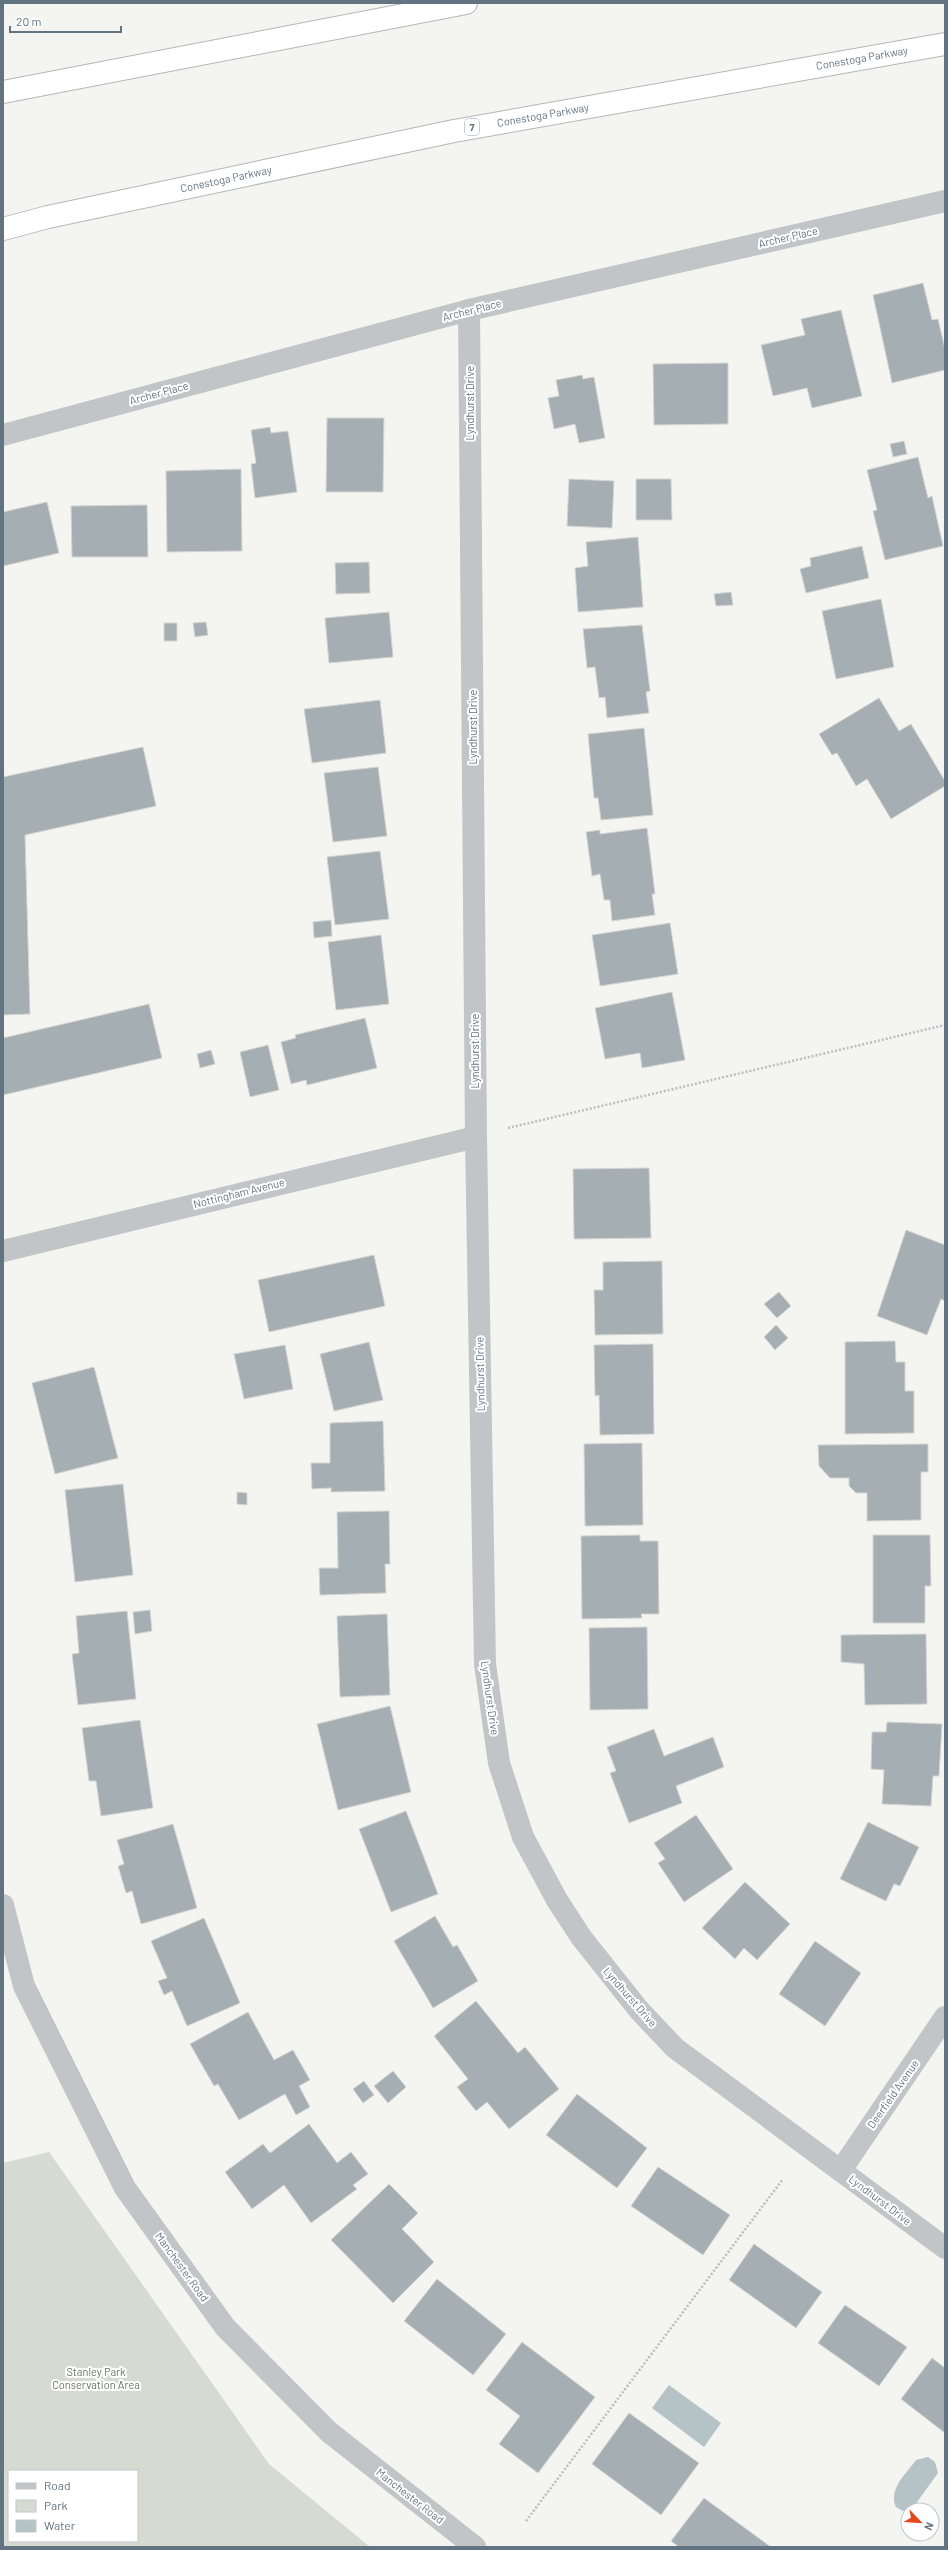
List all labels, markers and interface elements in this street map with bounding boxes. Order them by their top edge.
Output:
scale bar [10,8,121,34]
text: 20 m [16,14,42,28]
street label: Conestoga Parkway [815,43,909,72]
street label: Conestoga Parkway [496,100,590,129]
road number: 7 [465,119,479,135]
street label: Conestoga Parkway [179,162,273,195]
street label: Archer Place [757,223,819,250]
street label: Archer Place [441,296,503,323]
street label: Lyndhurst Drive [463,365,476,440]
street label: Archer Place [128,378,190,407]
street label: Lyndhurst Drive [466,689,479,764]
street label: Lyndhurst Drive [468,1013,481,1088]
street label: Nottingham Avenue [192,1175,286,1210]
street label: Lyndhurst Drive [472,1336,487,1412]
street label: Lyndhurst Drive [479,1660,502,1736]
street label: Lyndhurst Drive [601,1964,660,2029]
street label: Deerfield Avenue [864,2057,921,2131]
street label: Lyndhurst Drive [847,2172,914,2227]
street label: Manchester Road [153,2230,212,2304]
park label: Stanley Park Conservation Area [52,2365,140,2391]
street label: Manchester Road [374,2465,447,2526]
legend [8,2470,138,2542]
text: Road [44,2478,71,2492]
text: Park [44,2498,68,2512]
north arrow [900,2502,940,2542]
text: Water [44,2518,76,2532]
text: N [922,2520,937,2533]

